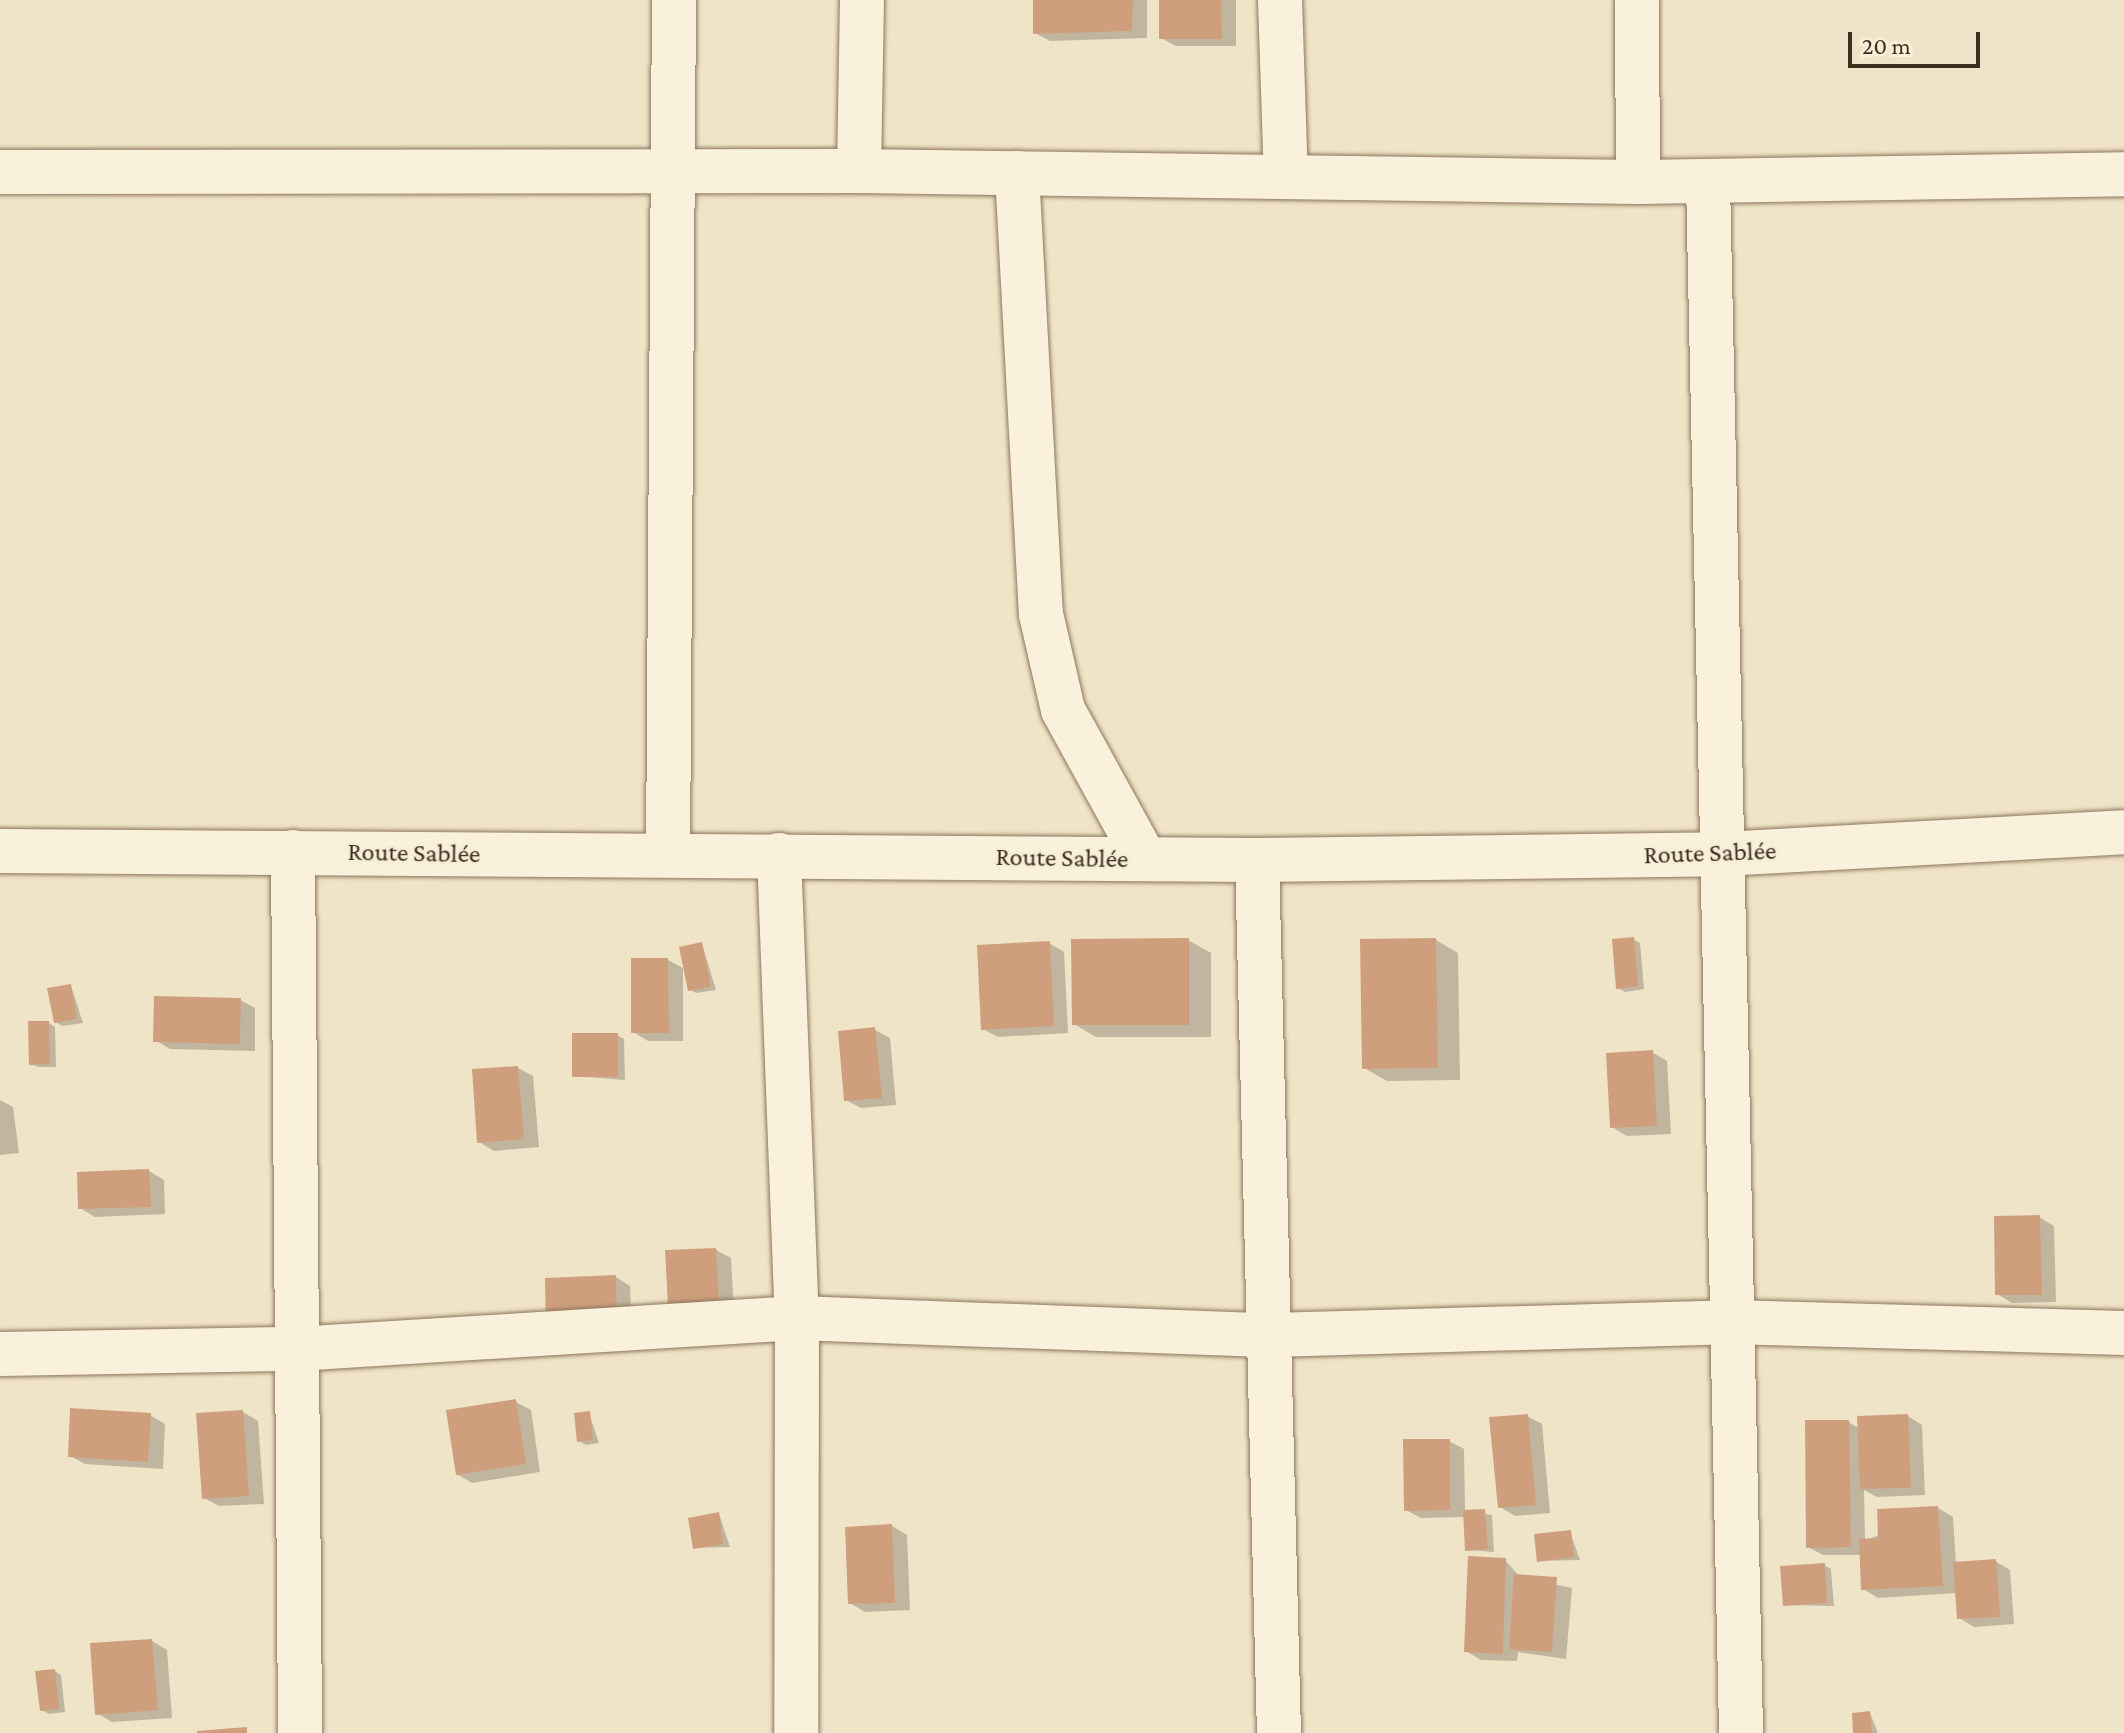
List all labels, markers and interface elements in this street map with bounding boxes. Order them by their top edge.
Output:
scale bar [1852,16,1984,66]
text: 20 m [1862,32,1911,59]
street label: Route Sablée [1643,835,1777,871]
street label: Route Sablée [347,836,481,870]
street label: Route Sablée [995,841,1129,875]

